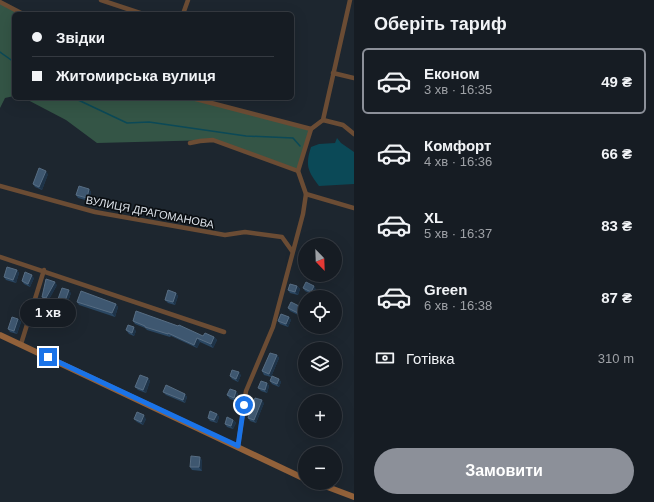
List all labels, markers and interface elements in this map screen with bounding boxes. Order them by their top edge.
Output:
text: Оберіть тариф [374,14,507,34]
text: Звідки [56,29,105,46]
icon: car [376,63,412,99]
text: Економ [424,65,480,82]
text: Житомирська вулиця [56,67,216,84]
text: 49 ₴ [601,73,632,90]
text: 3 хв · 16:35 [424,82,492,97]
icon: car [376,135,412,171]
text: Комфорт [424,137,491,154]
text: 66 ₴ [601,145,632,162]
text: 4 хв · 16:36 [424,154,492,169]
street label: ВУЛИЦЯ ДРАГОМАНОВА [85,194,216,230]
icon: car [376,207,412,243]
text: XL [424,209,443,226]
text: 83 ₴ [601,217,632,234]
text: 5 хв · 16:37 [424,226,492,241]
north arrow [298,238,342,282]
map controls [298,238,342,490]
icon: car [376,279,412,315]
text: Green [424,281,467,298]
text: 87 ₴ [601,289,632,306]
button: locate [298,290,342,334]
text: 6 хв · 16:38 [424,298,492,313]
callout: 1 хв [20,299,76,327]
text: 1 хв [35,305,61,320]
button: layers [298,342,342,386]
icon: cash [374,347,396,369]
route end [39,348,57,366]
text: Готівка [406,350,455,367]
text: 310 m [598,351,634,366]
button: + [298,394,342,438]
route start [235,396,253,414]
button: − [298,446,342,490]
button: Замовити [374,448,634,494]

